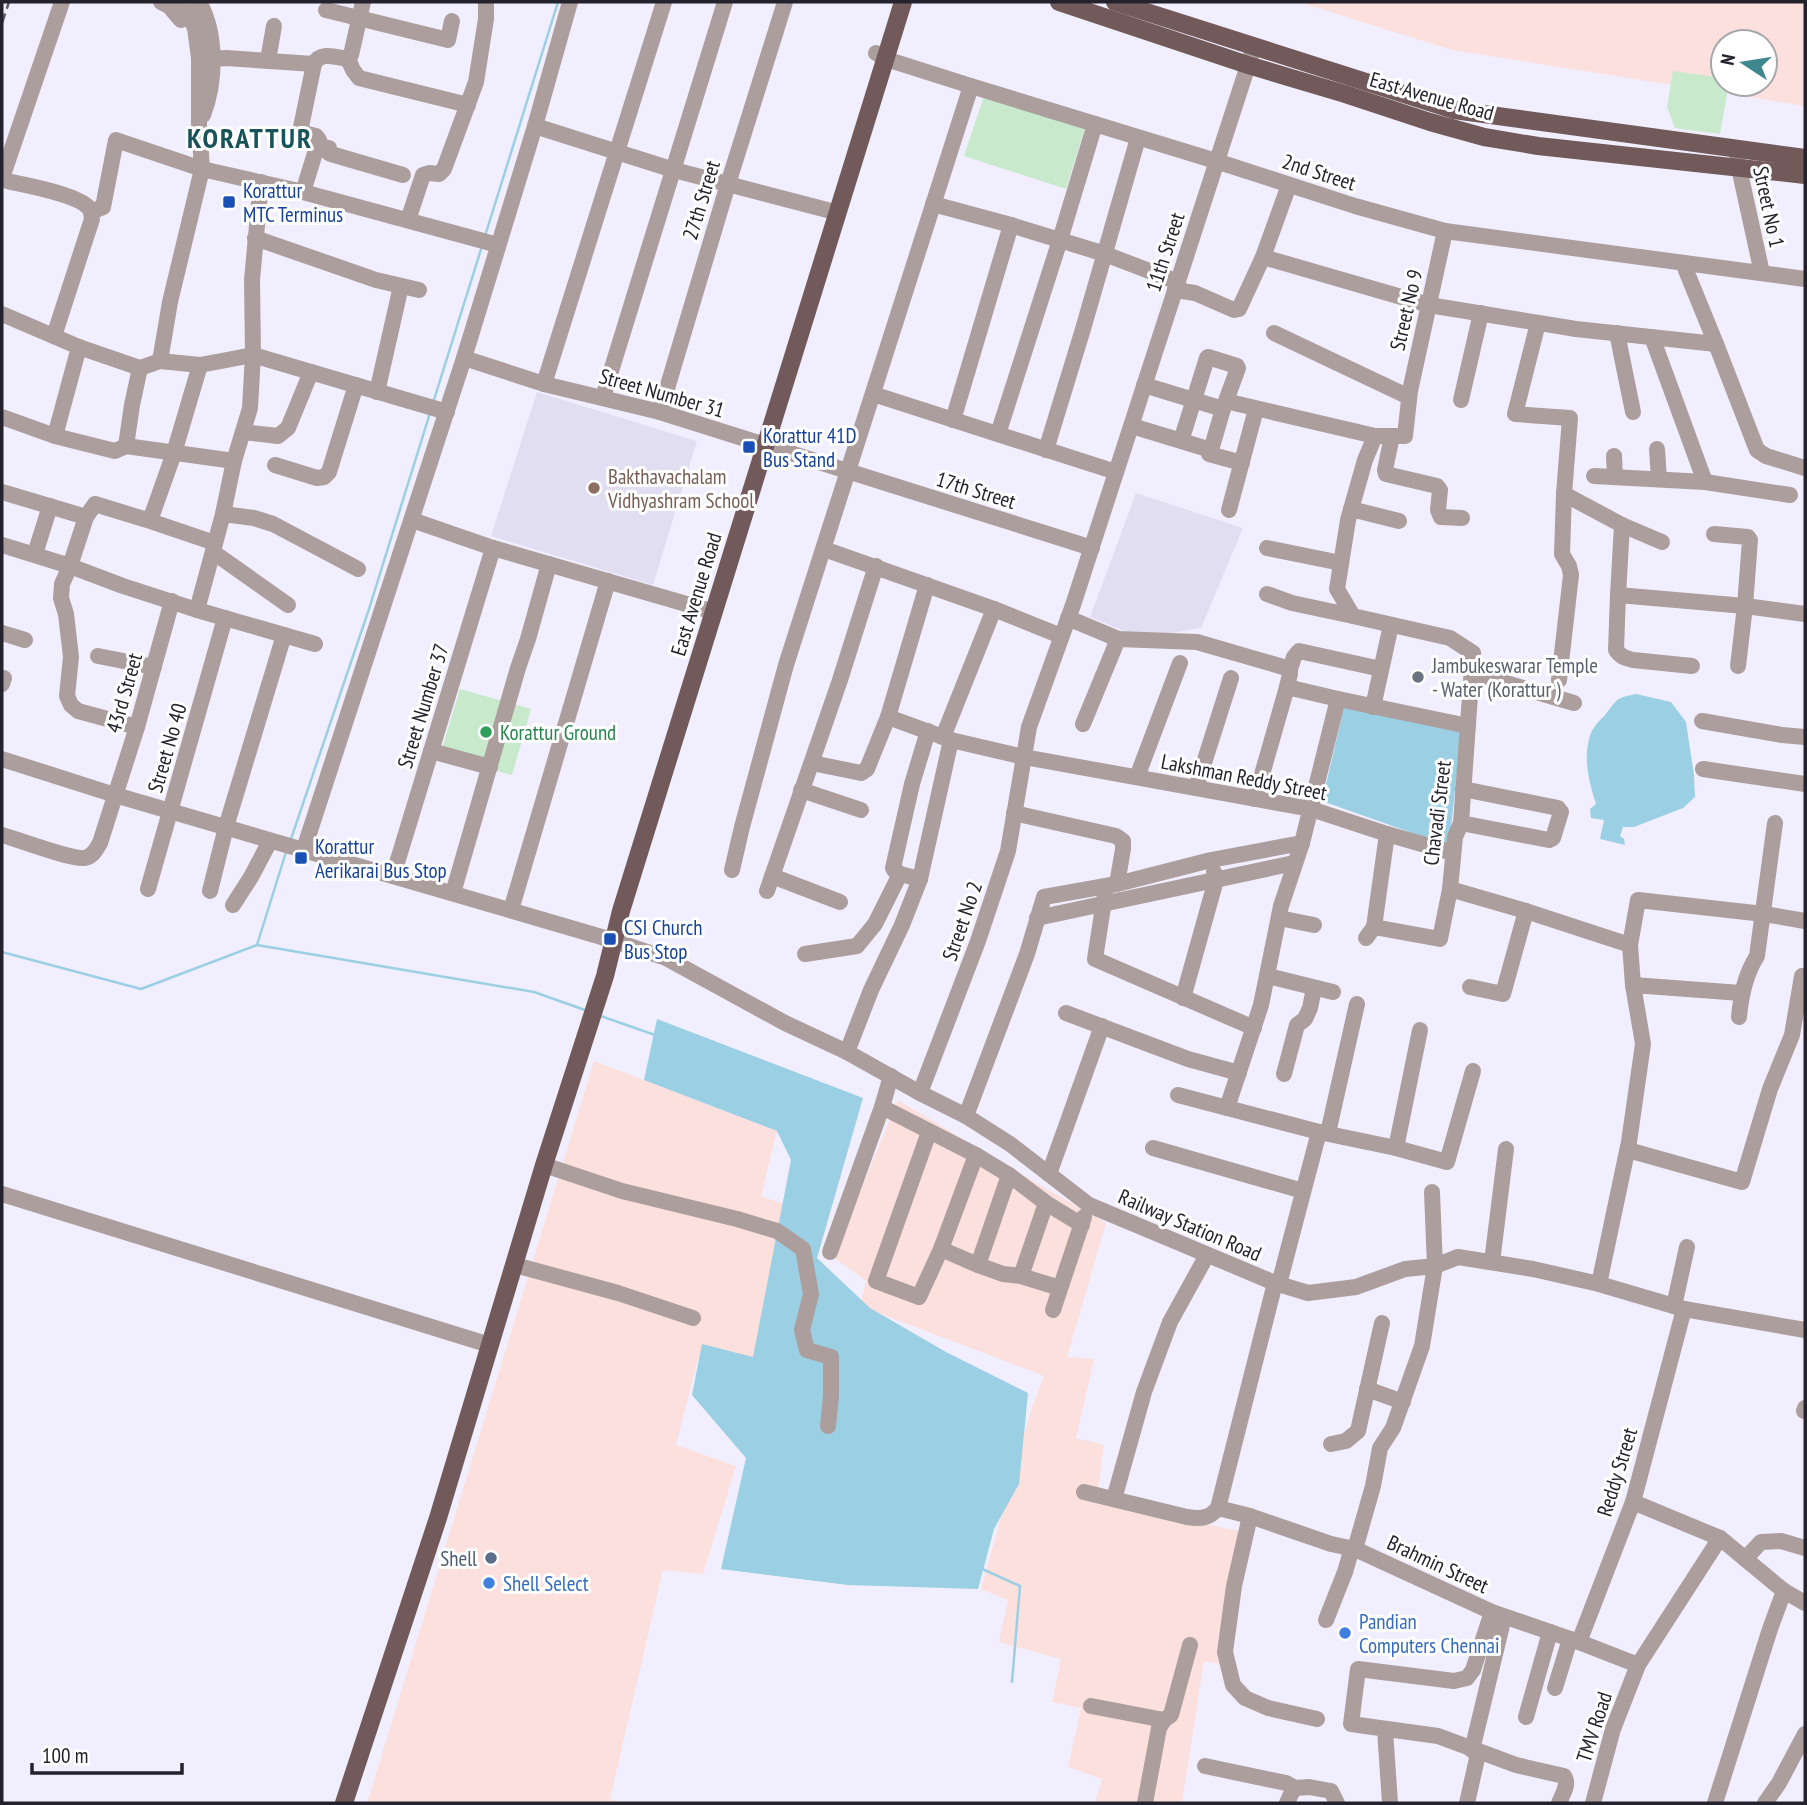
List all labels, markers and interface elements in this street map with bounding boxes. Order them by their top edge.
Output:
north arrow [1709,28,1779,98]
text: N [1715,52,1740,67]
street label: East Avenue Road [1367,65,1497,127]
district label: KORATTUR [187,119,313,156]
street label: 2nd Street [1279,147,1359,197]
street label: 27th Street [676,157,726,243]
street label: Street No 1 [1747,164,1791,250]
place label: Korattur MTC Terminus [243,177,343,228]
marker: Korattur MTC Terminus [221,194,237,210]
street label: 11th Street [1140,209,1191,295]
street label: Street No 9 [1384,267,1428,353]
street label: Street Number 31 [596,362,728,424]
place label: Korattur 41D Bus Stand [763,422,857,473]
marker: Korattur 41D Bus Stand [741,439,757,455]
place label: Bakthavachalam Vidhyashram School [607,463,754,514]
street label: 17th Street [933,465,1019,515]
marker: Bakthavachalam Vidhyashram School [586,480,602,496]
street label: East Avenue Road [664,529,728,659]
street label: Street Number 37 [391,640,455,772]
street label: 43rd Street [100,650,148,736]
place label: Jambukeswarar Temple - Water (Korattur ) [1431,652,1598,703]
marker: Jambukeswarar Temple - Water (Korattur ) [1410,669,1426,685]
street label: Street No 40 [141,700,193,796]
place label: Korattur Ground [500,719,616,746]
marker: Korattur Ground [478,724,494,740]
street label: Lakshman Reddy Street [1159,748,1329,806]
street label: Chavadi Street [1417,759,1457,867]
place label: Korattur Aerikarai Bus Stop [315,833,447,884]
marker: Korattur Aerikarai Bus Stop [293,850,309,866]
street label: Street No 2 [936,878,988,964]
place label: CSI Church Bus Stop [624,914,702,965]
marker: CSI Church Bus Stop [602,931,618,947]
street label: Railway Station Road [1115,1183,1265,1267]
street label: Reddy Street [1591,1424,1643,1520]
street label: Brahmin Street [1383,1529,1493,1599]
place label: Shell [440,1545,477,1572]
marker: Shell [483,1550,499,1566]
place label: Shell Select [503,1570,589,1597]
marker: Shell Select [481,1575,497,1591]
place label: Pandian Computers Chennai [1359,1608,1500,1659]
marker: Pandian Computers Chennai [1337,1625,1353,1641]
street label: TMV Road [1570,1688,1618,1766]
scale bar [32,1731,182,1775]
text: 100 m [42,1742,88,1769]

